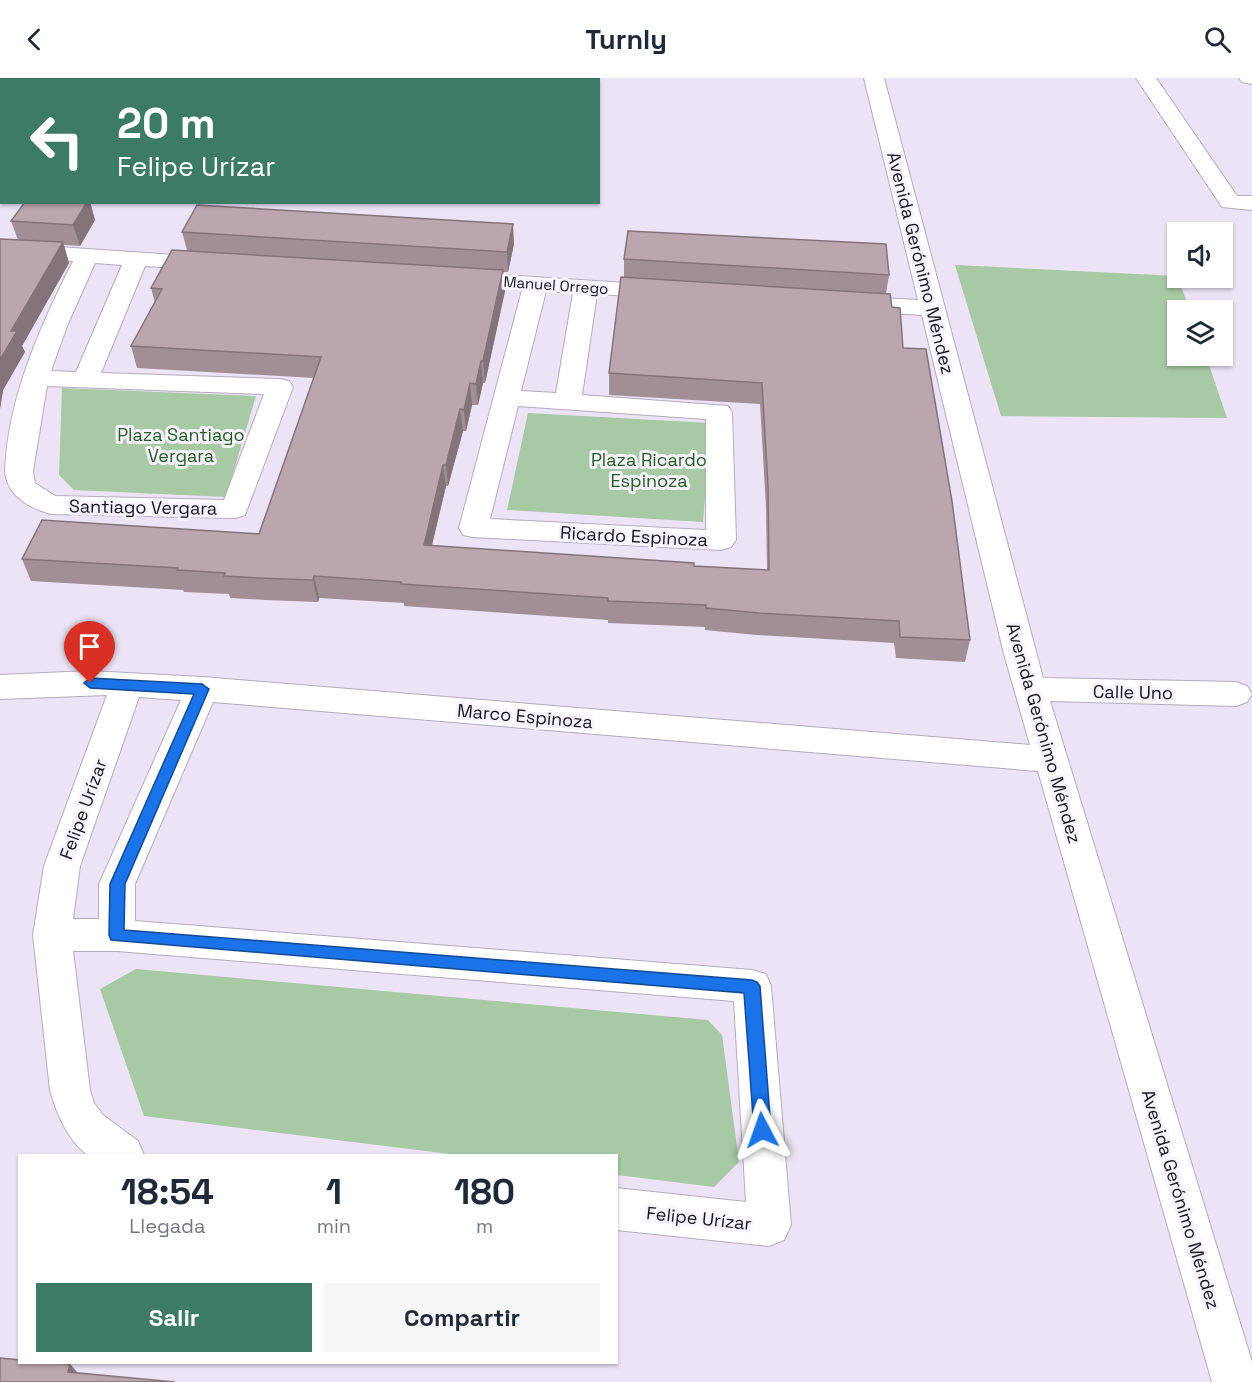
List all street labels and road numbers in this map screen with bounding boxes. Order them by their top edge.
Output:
street label: Avenida Gerónimo Méndez [882,149,960,377]
street label: Manuel Orrego [503,272,609,298]
street label: Santiago Vergara [69,494,217,520]
street label: Ricardo Espinoza [560,521,708,551]
street label: Avenida Gerónimo Méndez [1001,620,1087,846]
street label: Calle Uno [1093,680,1173,704]
street label: Marco Espinoza [456,699,594,733]
street label: Felipe Urízar [54,755,112,863]
street label: Avenida Gerónimo Méndez [1137,1086,1225,1312]
street label: Felipe Urízar [645,1201,753,1235]

